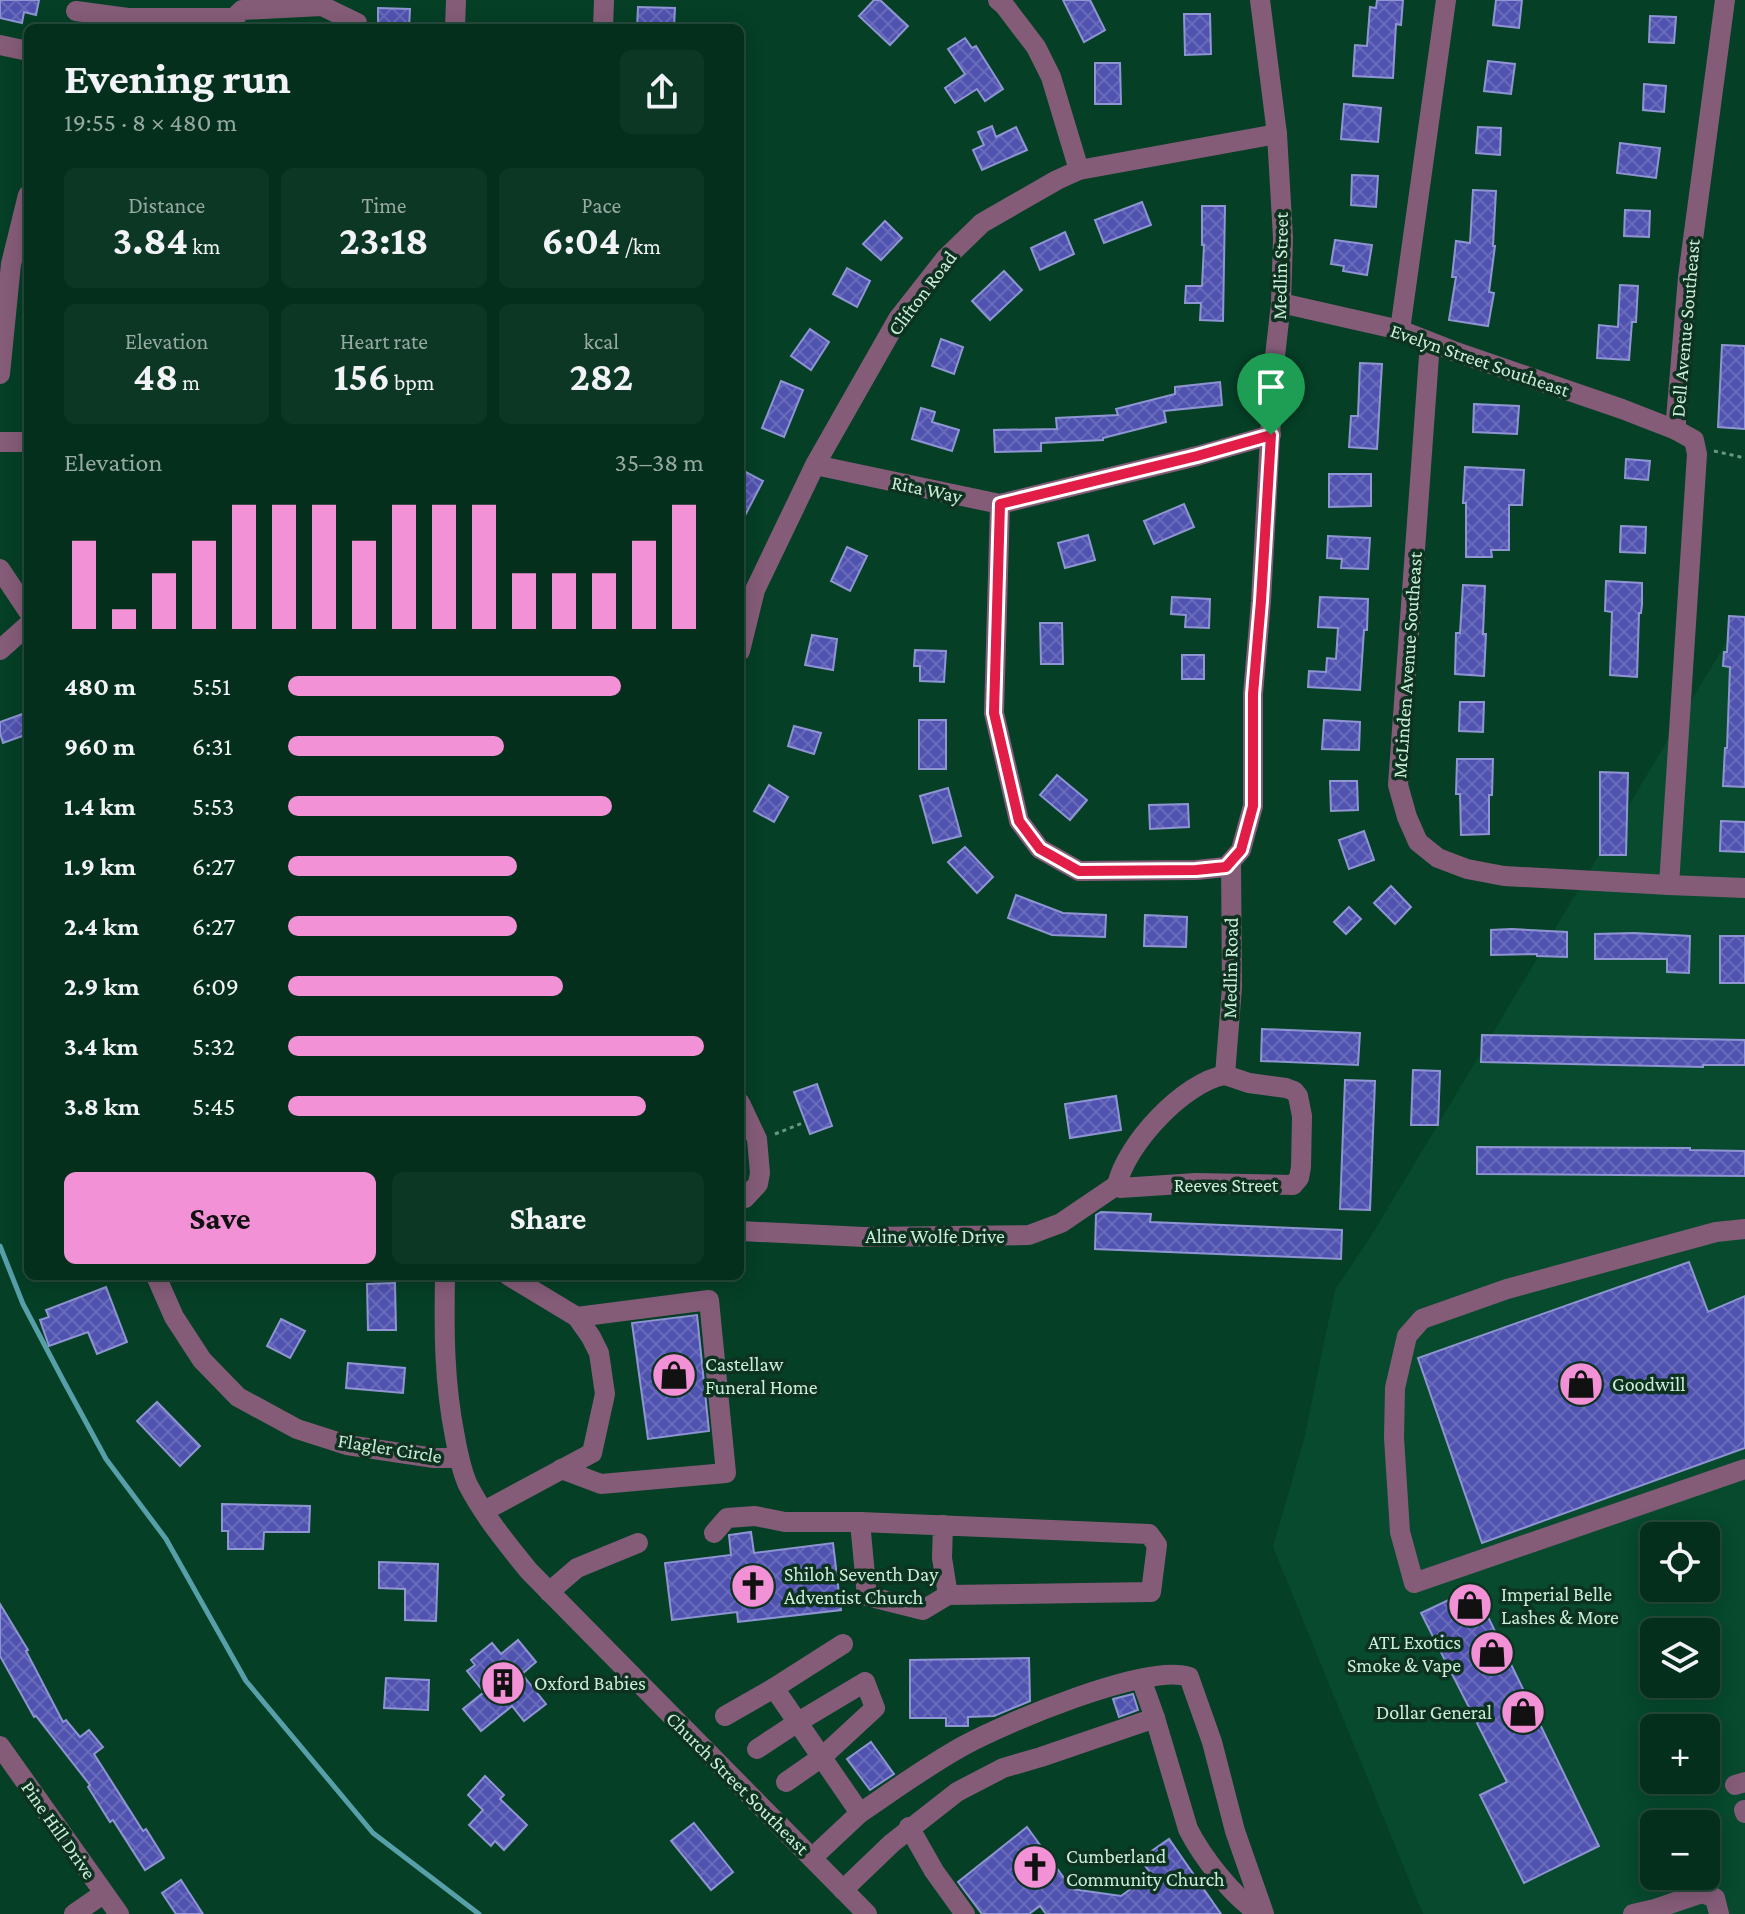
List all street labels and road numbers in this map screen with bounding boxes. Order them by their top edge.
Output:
street label: Medlin Street [1268,212,1292,320]
street label: Dell Avenue Southeast [1666,238,1704,418]
street label: Clifton Road [883,246,961,339]
street label: Evelyn Street Southeast [1387,319,1573,402]
street label: Rita Way [889,471,965,508]
street label: McLinden Avenue Southeast [1388,551,1426,779]
street label: Medlin Road [1218,917,1242,1019]
street label: Reeves Street [1174,1174,1279,1196]
street label: Aline Wolfe Drive [865,1225,1005,1247]
street label: Flagler Circle [336,1429,444,1468]
street label: Church Street Southeast [662,1707,814,1859]
street label: Pine Hill Drive [17,1777,101,1883]

